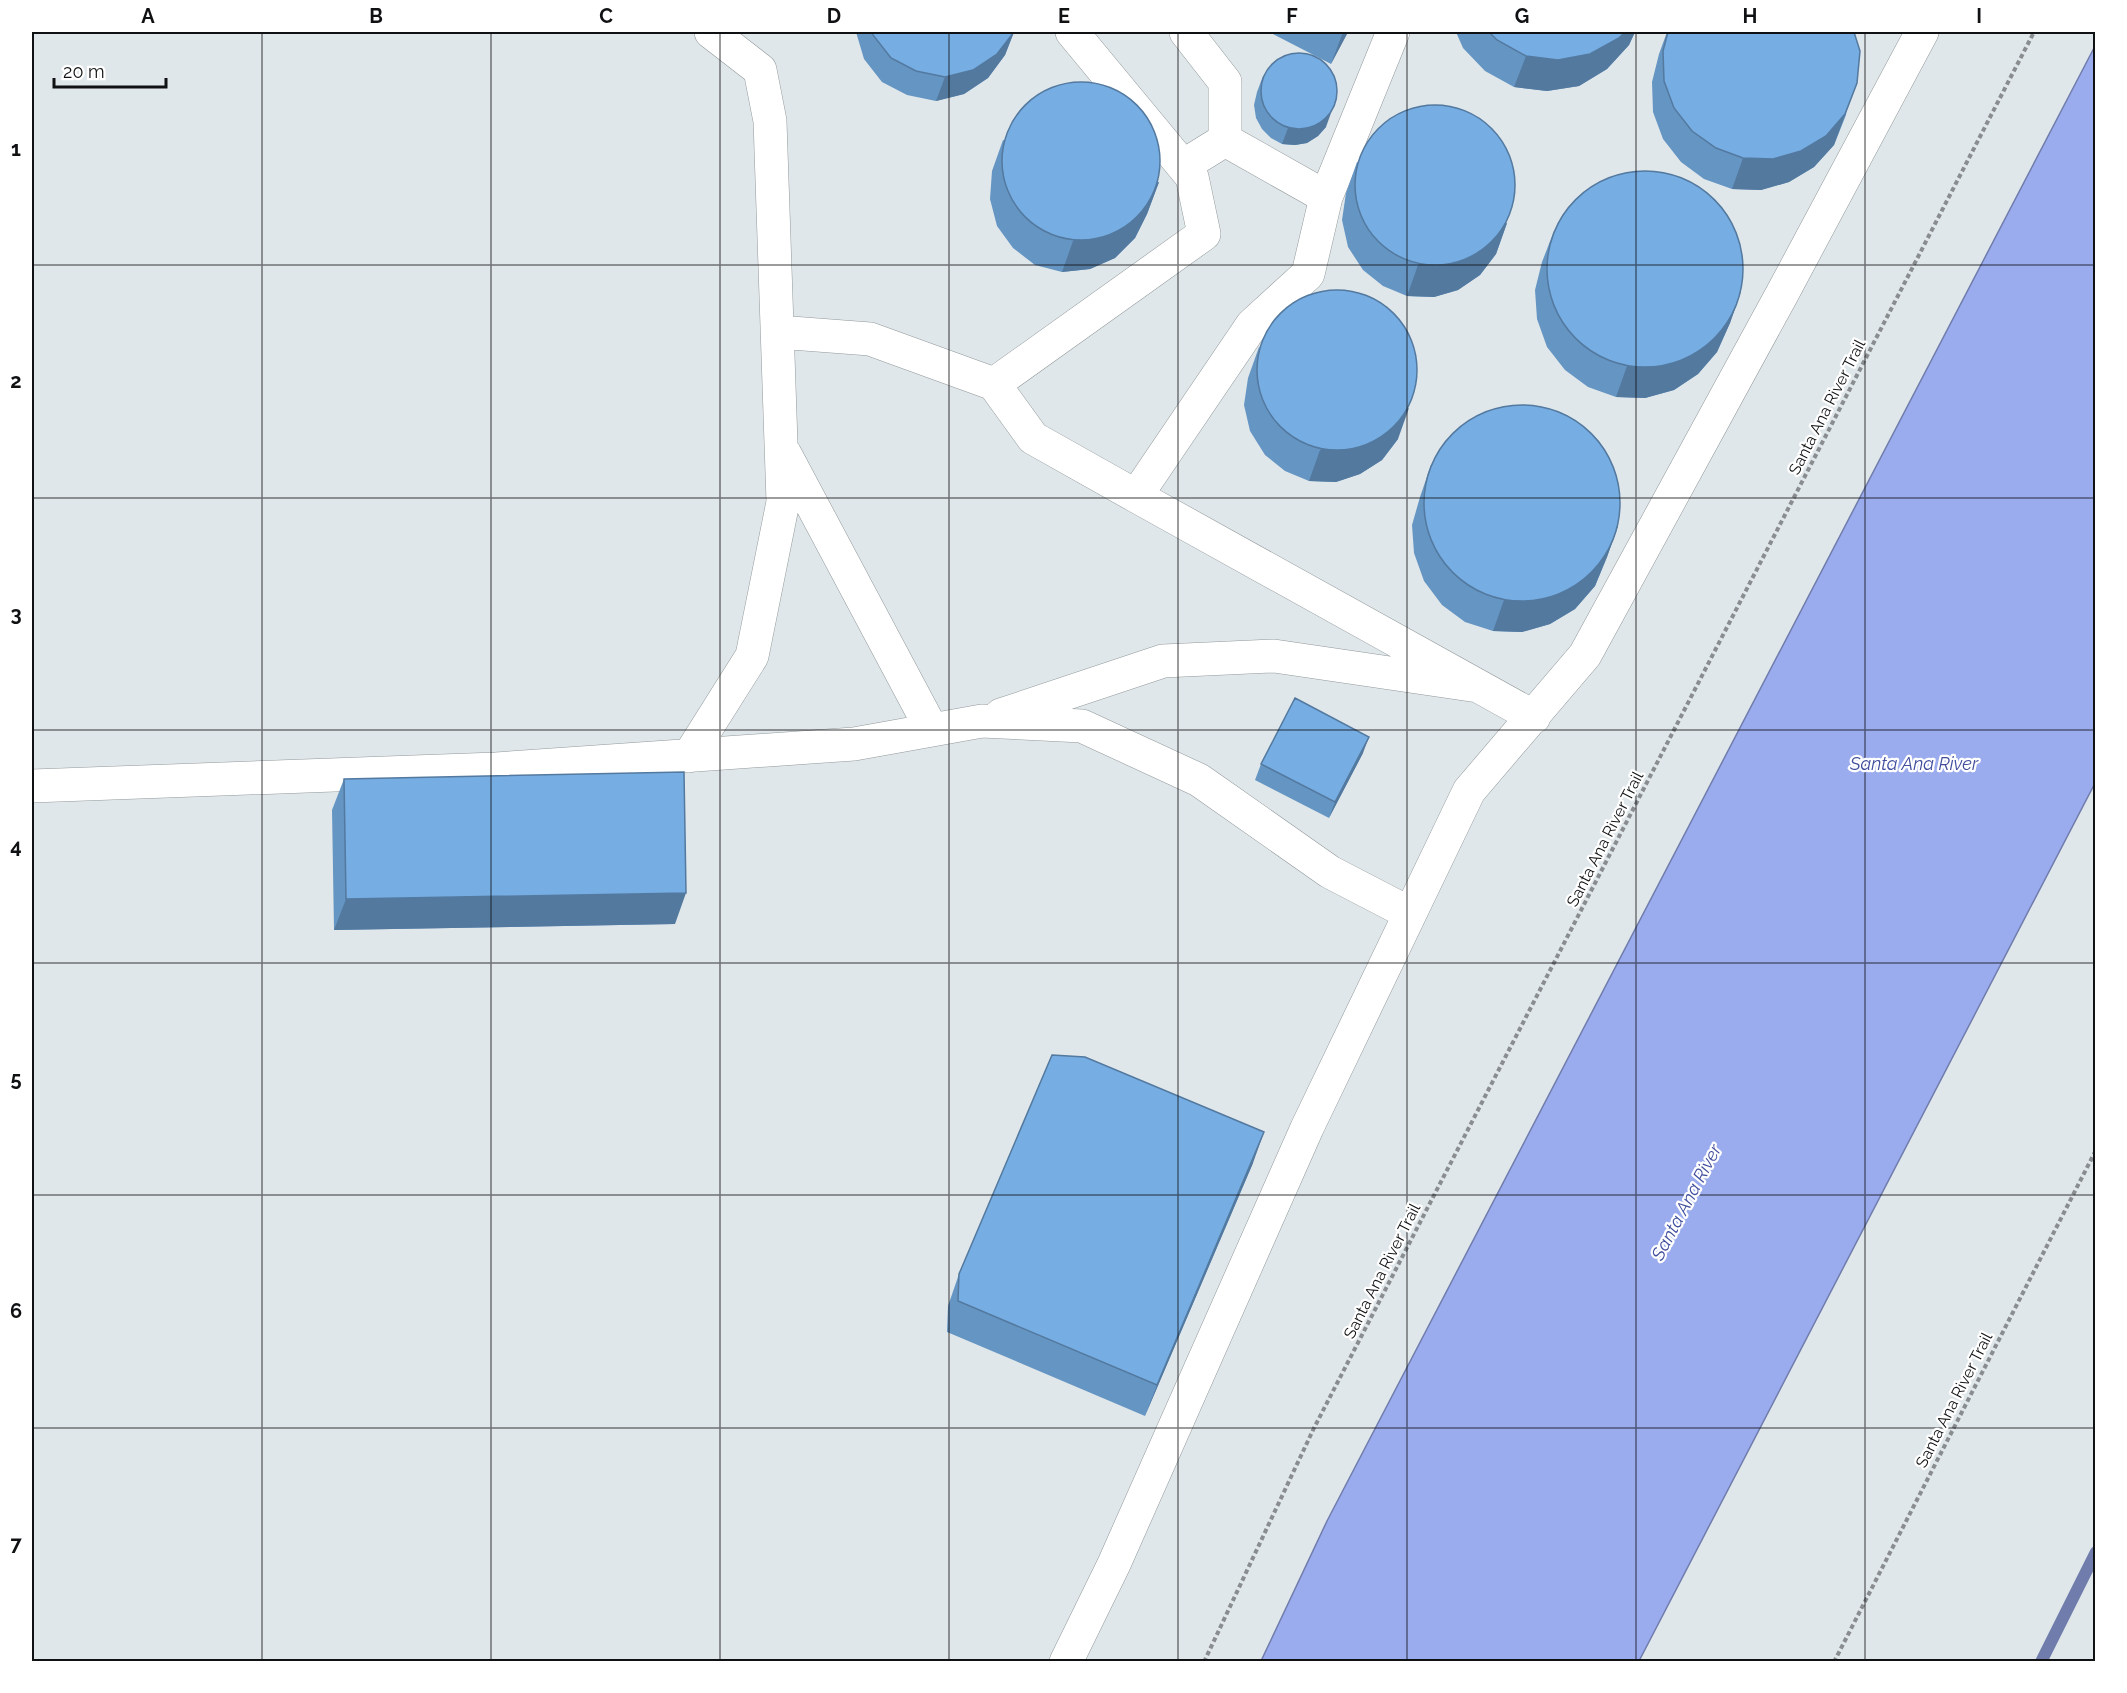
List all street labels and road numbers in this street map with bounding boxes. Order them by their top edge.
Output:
street label: Santa Ana River Trail [1785,336,1870,478]
street label: Santa Ana River Trail [1563,768,1648,910]
street label: Santa Ana River Trail [1340,1200,1425,1342]
street label: Santa Ana River Trail [1912,1329,1997,1471]

